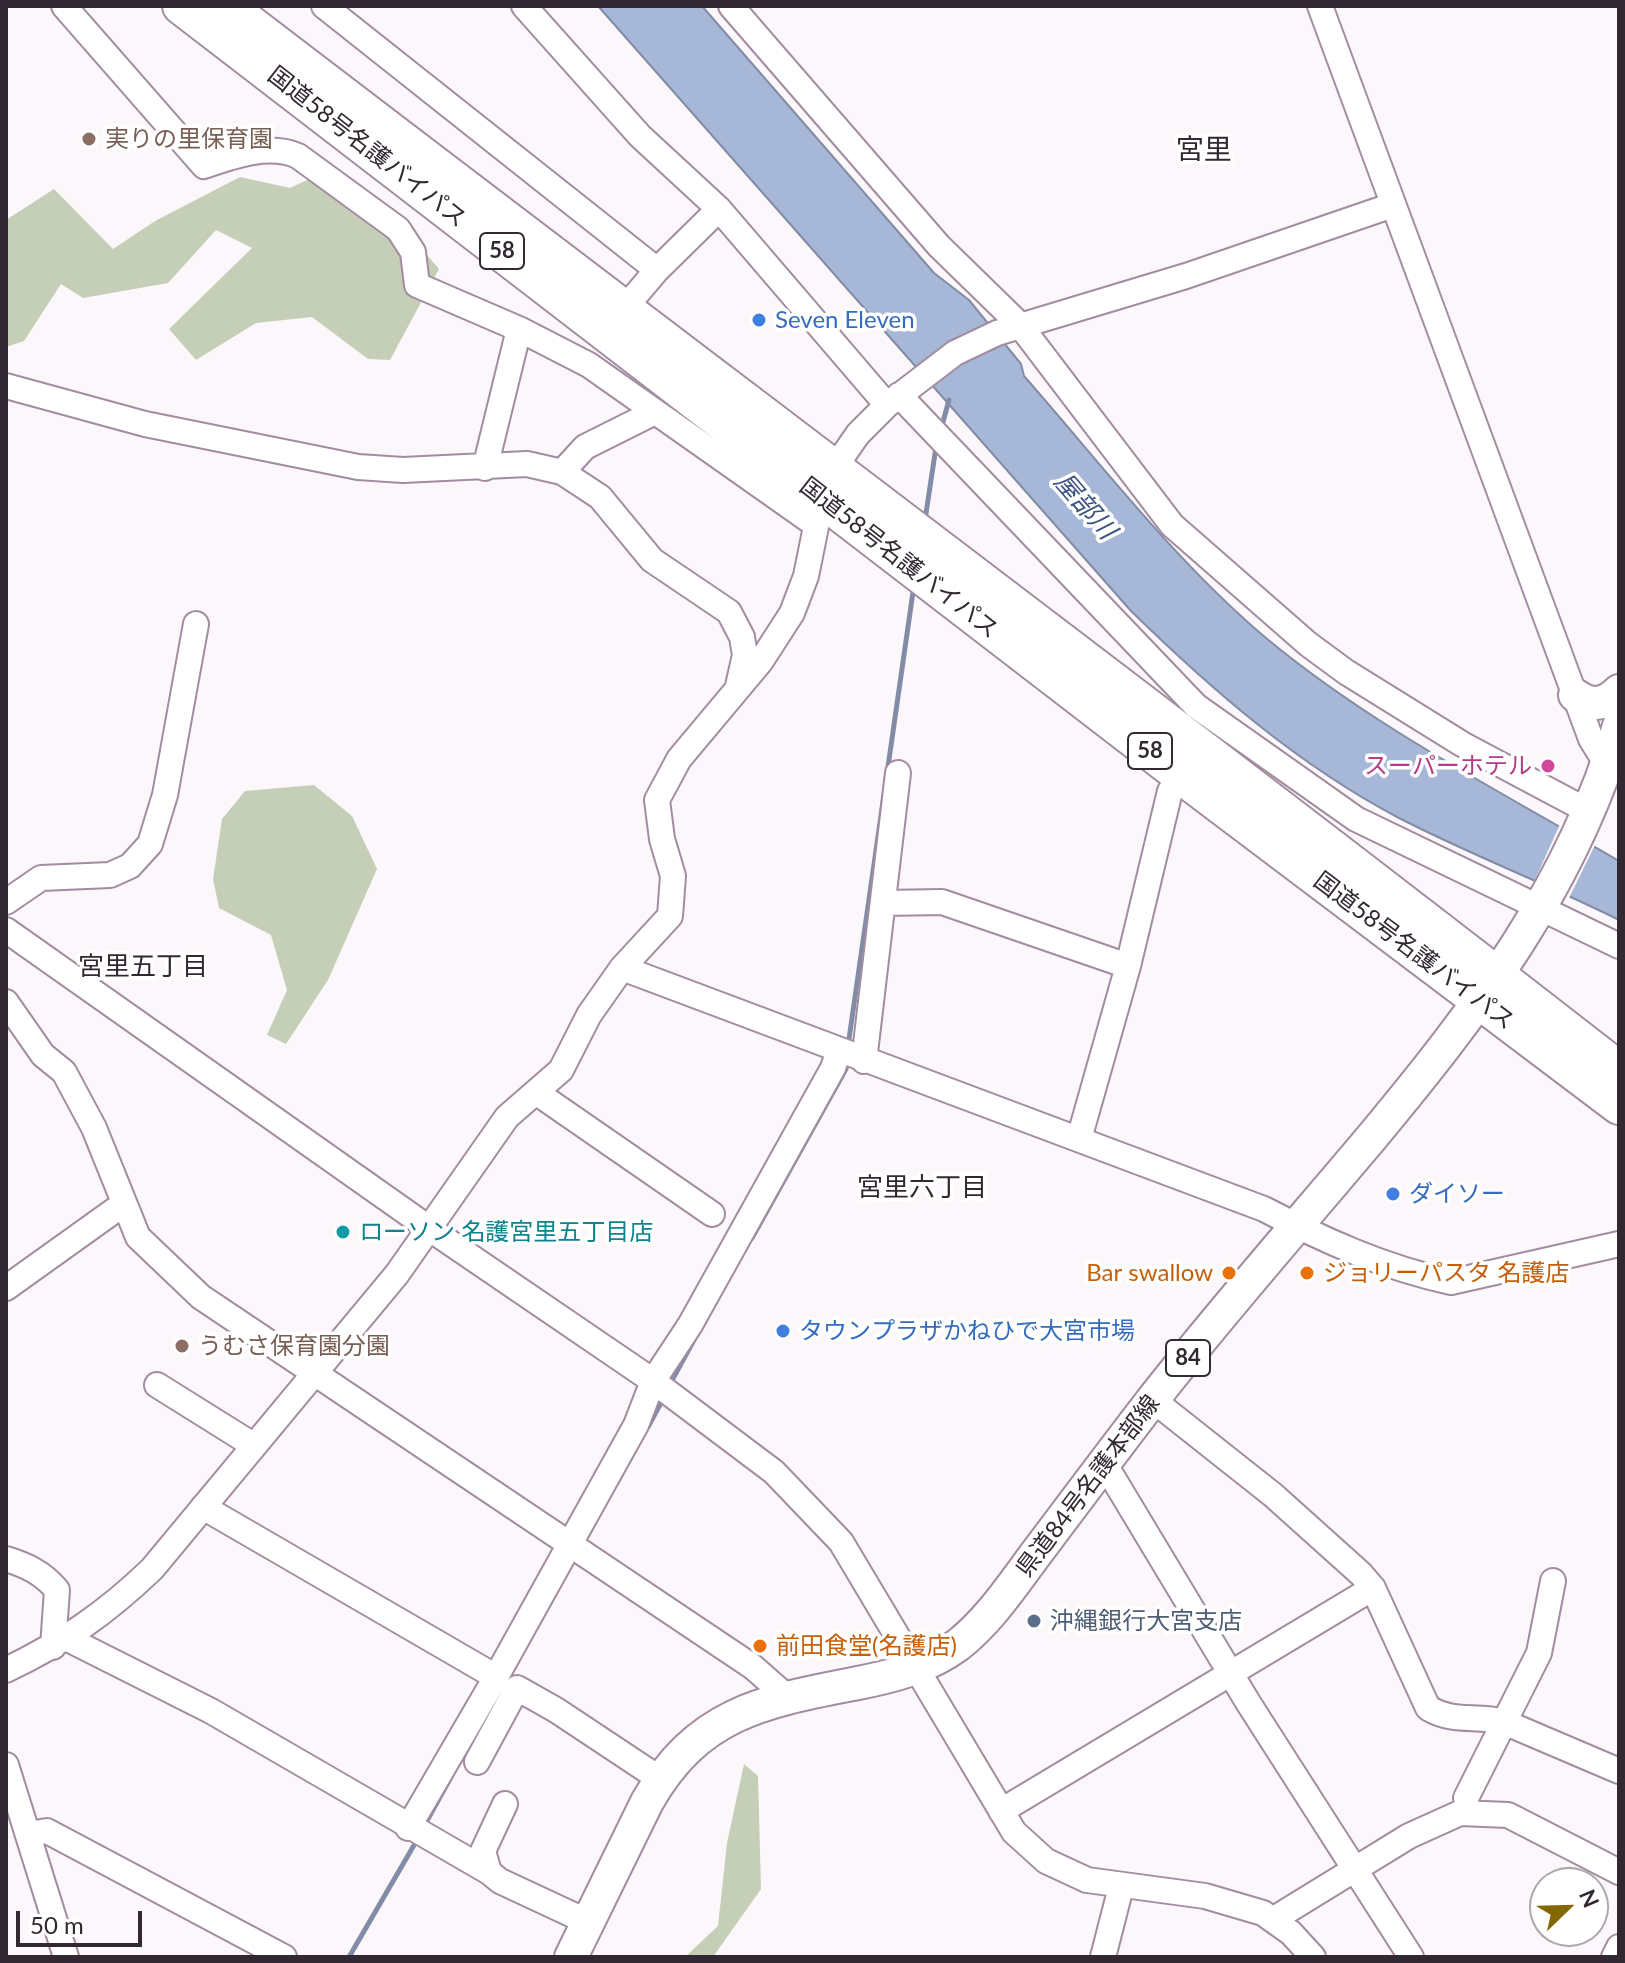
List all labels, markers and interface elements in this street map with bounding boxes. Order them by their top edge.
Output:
street label: 国道58号名護バイパス [262,61,472,233]
place label: 実りの里保育園 [105,125,273,153]
marker: 実りの里保育園 [80,130,98,148]
district label: 宮里 [1176,133,1232,167]
road number: 58 [480,233,524,269]
place label: Seven Eleven [775,306,915,334]
marker: Seven Eleven [750,311,768,329]
water label: 屋部川 [1048,466,1122,546]
street label: 国道58号名護バイパス [794,472,1004,644]
road number: 58 [1128,733,1172,769]
place label: スーパーホテル [1364,752,1532,780]
marker: スーパーホテル [1539,757,1557,775]
street label: 国道58号名護バイパス [1308,866,1520,1036]
district label: 宮里五丁目 [78,951,208,983]
district label: 宮里六丁目 [857,1172,987,1204]
place label: ダイソー [1409,1180,1505,1208]
marker: ダイソー [1384,1185,1402,1203]
place label: ローソン 名護宮里五丁目店 [359,1218,653,1246]
marker: ローソン 名護宮里五丁目店 [334,1223,352,1241]
place label: Bar swallow [1086,1259,1213,1287]
place label: ジョリーパスタ 名護店 [1323,1259,1569,1287]
marker: Bar swallow [1220,1264,1238,1282]
marker: ジョリーパスタ 名護店 [1298,1264,1316,1282]
place label: タウンプラザかねひで大宮市場 [799,1317,1135,1345]
marker: タウンプラザかねひで大宮市場 [774,1322,792,1340]
place label: うむさ保育園分園 [198,1332,390,1360]
marker: うむさ保育園分園 [173,1337,191,1355]
road number: 84 [1166,1340,1210,1376]
street label: 県道84号名護本部線 [1010,1390,1166,1582]
place label: 沖縄銀行大宮支店 [1050,1607,1242,1635]
marker: 沖縄銀行大宮支店 [1025,1612,1043,1630]
place label: 前田食堂(名護店) [776,1632,957,1660]
marker: 前田食堂(名護店) [751,1637,769,1655]
north arrow [1529,1867,1609,1947]
text: N [1574,1885,1605,1911]
scale bar [20,1895,146,1945]
text: 50 m [30,1910,84,1939]

